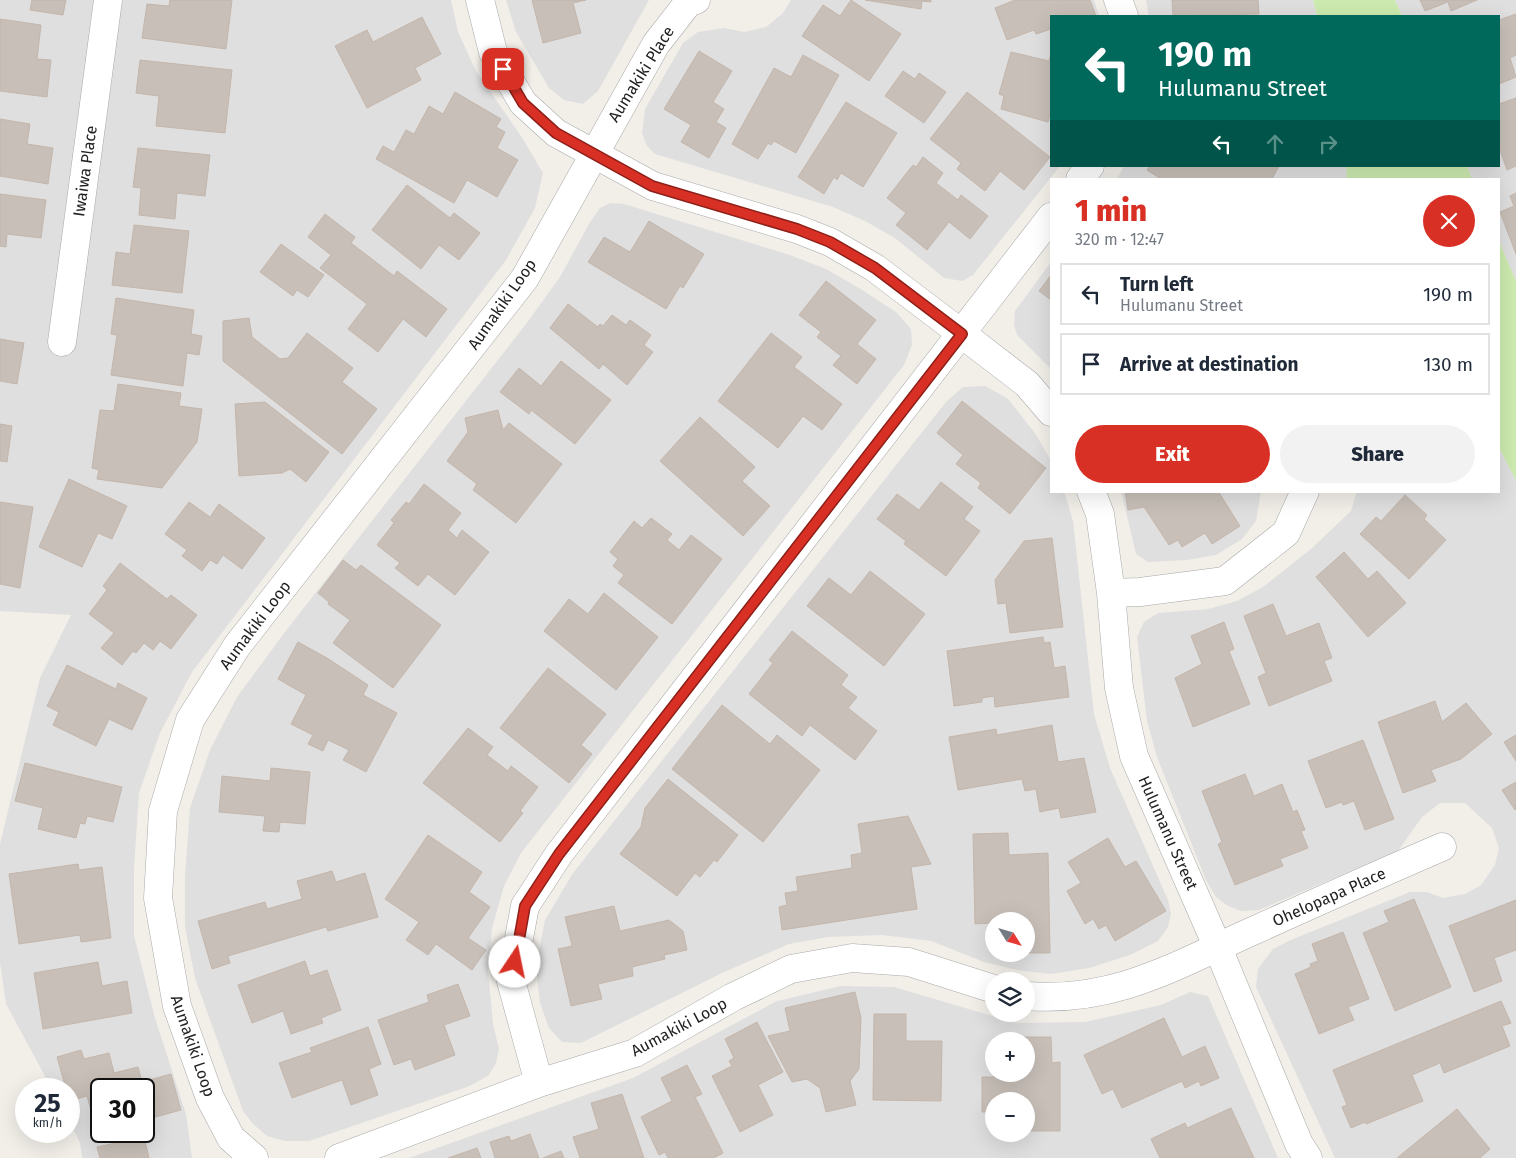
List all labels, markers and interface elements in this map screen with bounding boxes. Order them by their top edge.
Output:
street label: Aumakiki Place [604,23,678,125]
text: 190 m [1158,33,1252,75]
icon: left [1075,35,1140,100]
pin [482,48,524,90]
icon: arrive [489,55,517,83]
text: Hulumanu Street [1158,75,1327,102]
street label: Iwaiwa Place [69,124,101,218]
icon: left [1208,130,1236,158]
icon: ahead [1261,130,1289,158]
icon: right [1314,130,1342,158]
text: 1 min [1075,193,1147,229]
button: close [1423,195,1475,247]
text: 320 m · 12:47 [1075,230,1164,249]
street label: Aumakiki Loop [464,255,540,353]
text: Turn left [1120,273,1194,296]
icon: left [1077,280,1105,308]
text: 190 m [1423,283,1473,306]
text: Hulumanu Street [1120,296,1243,315]
icon: arrive [1077,350,1105,378]
text: Arrive at destination [1120,353,1299,376]
text: 130 m [1423,353,1473,376]
button: Exit [1075,425,1270,483]
button: Share [1280,425,1475,483]
street label: Aumakiki Loop [215,577,295,673]
street label: Hulumanu Street [1134,773,1202,893]
street label: Ohelopapa Place [1269,864,1389,930]
north arrow [985,912,1035,962]
map controls [985,912,1035,1142]
position arrow [488,935,540,987]
button: layers [985,972,1035,1022]
street label: Aumakiki Loop [167,993,219,1099]
street label: Aumakiki Loop [628,994,730,1060]
button: + [985,1032,1035,1082]
speed limit sign: 30 [90,1078,155,1143]
text: 25 [34,1089,61,1119]
button: − [985,1092,1035,1142]
text: km/h [33,1116,62,1130]

